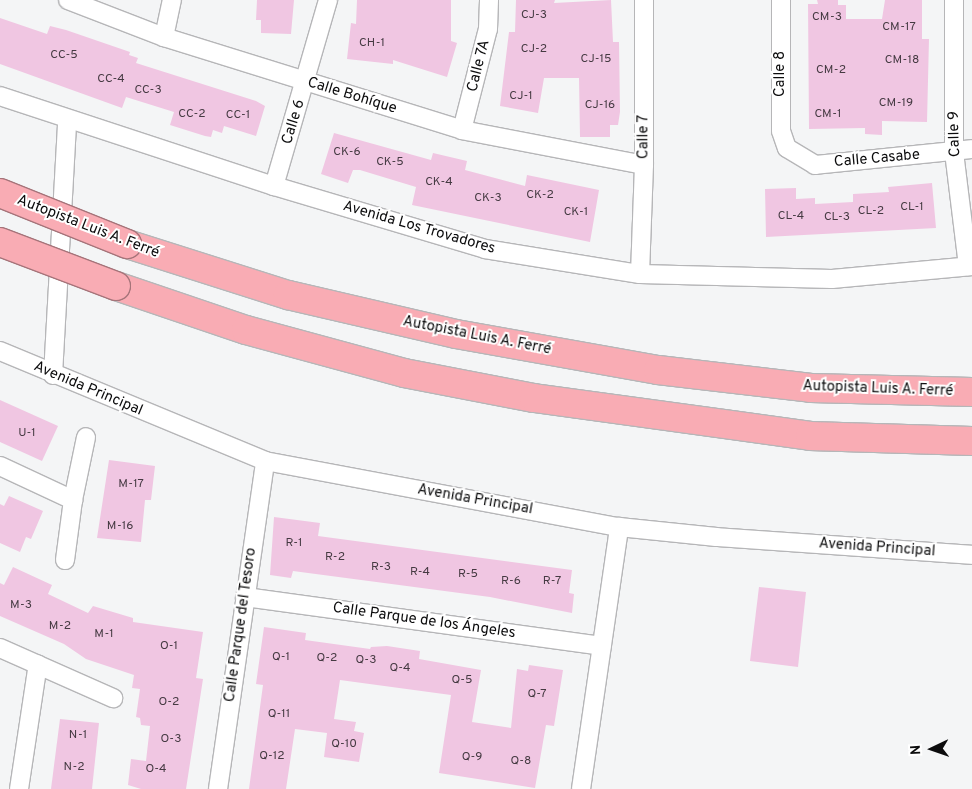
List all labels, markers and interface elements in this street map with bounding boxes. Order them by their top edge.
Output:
house number: CJ-3 [521,9,547,23]
house number: CM-3 [812,11,842,25]
house number: CM-17 [882,21,916,35]
house number: CH-1 [359,37,385,51]
street label: Calle 7A [464,38,494,94]
house number: CJ-2 [521,43,547,57]
house number: CC-5 [50,49,78,63]
street label: Calle 8 [772,51,790,97]
house number: CJ-15 [581,53,611,67]
house number: CM-18 [885,54,919,68]
house number: CM-2 [816,64,846,78]
house number: CC-4 [97,73,125,87]
street label: Calle Bohíque [305,74,399,118]
house number: CC-3 [134,84,162,98]
house number: CJ-1 [509,90,533,104]
street label: Calle 6 [279,97,309,147]
house number: CM-19 [879,97,913,111]
house number: CJ-16 [585,99,615,113]
house number: CC-2 [178,108,206,122]
house number: CM-1 [814,108,842,122]
house number: CC-1 [226,109,250,123]
street label: Calle 9 [945,111,965,157]
street label: Calle 7 [635,115,653,159]
house number: CK-6 [333,146,361,160]
street label: Calle Casabe [833,146,921,172]
house number: CK-5 [376,156,404,170]
house number: CK-4 [425,176,453,190]
house number: CK-2 [526,189,554,203]
street label: Autopista Luis A. Ferré [14,191,162,263]
house number: CK-3 [474,192,502,206]
street label: Avenida Los Trovadores [340,198,498,258]
house number: CL-1 [900,201,924,215]
house number: CL-2 [858,205,884,219]
house number: CK-1 [564,206,588,220]
house number: CL-4 [778,210,804,224]
house number: CL-3 [824,211,850,225]
street label: Autopista Luis A. Ferré [401,313,553,359]
street label: Avenida Principal [31,358,145,420]
street label: Autopista Luis A. Ferré [802,377,954,401]
house number: U-1 [18,427,36,441]
house number: M-17 [118,478,144,492]
street label: Avenida Principal [416,481,534,519]
house number: M-16 [107,520,133,534]
street label: Avenida Principal [818,535,936,561]
house number: R-1 [285,537,303,551]
street label: Calle Parque del Tesoro [221,546,261,704]
house number: R-2 [325,551,345,565]
house number: R-3 [371,561,391,575]
house number: R-4 [410,566,430,580]
house number: R-5 [458,568,478,582]
house number: R-6 [501,575,521,589]
house number: R-7 [543,575,561,589]
house number: M-3 [10,599,32,613]
street label: Calle Parque de los Ángeles [331,599,517,643]
house number: M-2 [49,620,71,634]
house number: M-1 [94,628,114,642]
house number: O-1 [160,640,178,654]
house number: Q-1 [272,651,290,665]
house number: Q-2 [317,652,337,666]
house number: Q-3 [356,654,376,668]
house number: Q-4 [390,662,410,676]
house number: Q-5 [452,674,472,688]
house number: Q-7 [527,688,547,702]
house number: O-2 [159,696,179,710]
house number: Q-11 [268,708,290,722]
north arrow [907,724,957,774]
house number: N-1 [69,729,87,743]
house number: O-3 [161,733,181,747]
house number: Q-10 [331,738,357,752]
text: N [908,744,925,755]
house number: Q-12 [259,750,285,764]
house number: Q-9 [462,751,482,765]
house number: Q-8 [511,755,531,769]
house number: N-2 [63,761,85,775]
house number: O-4 [146,763,166,777]

